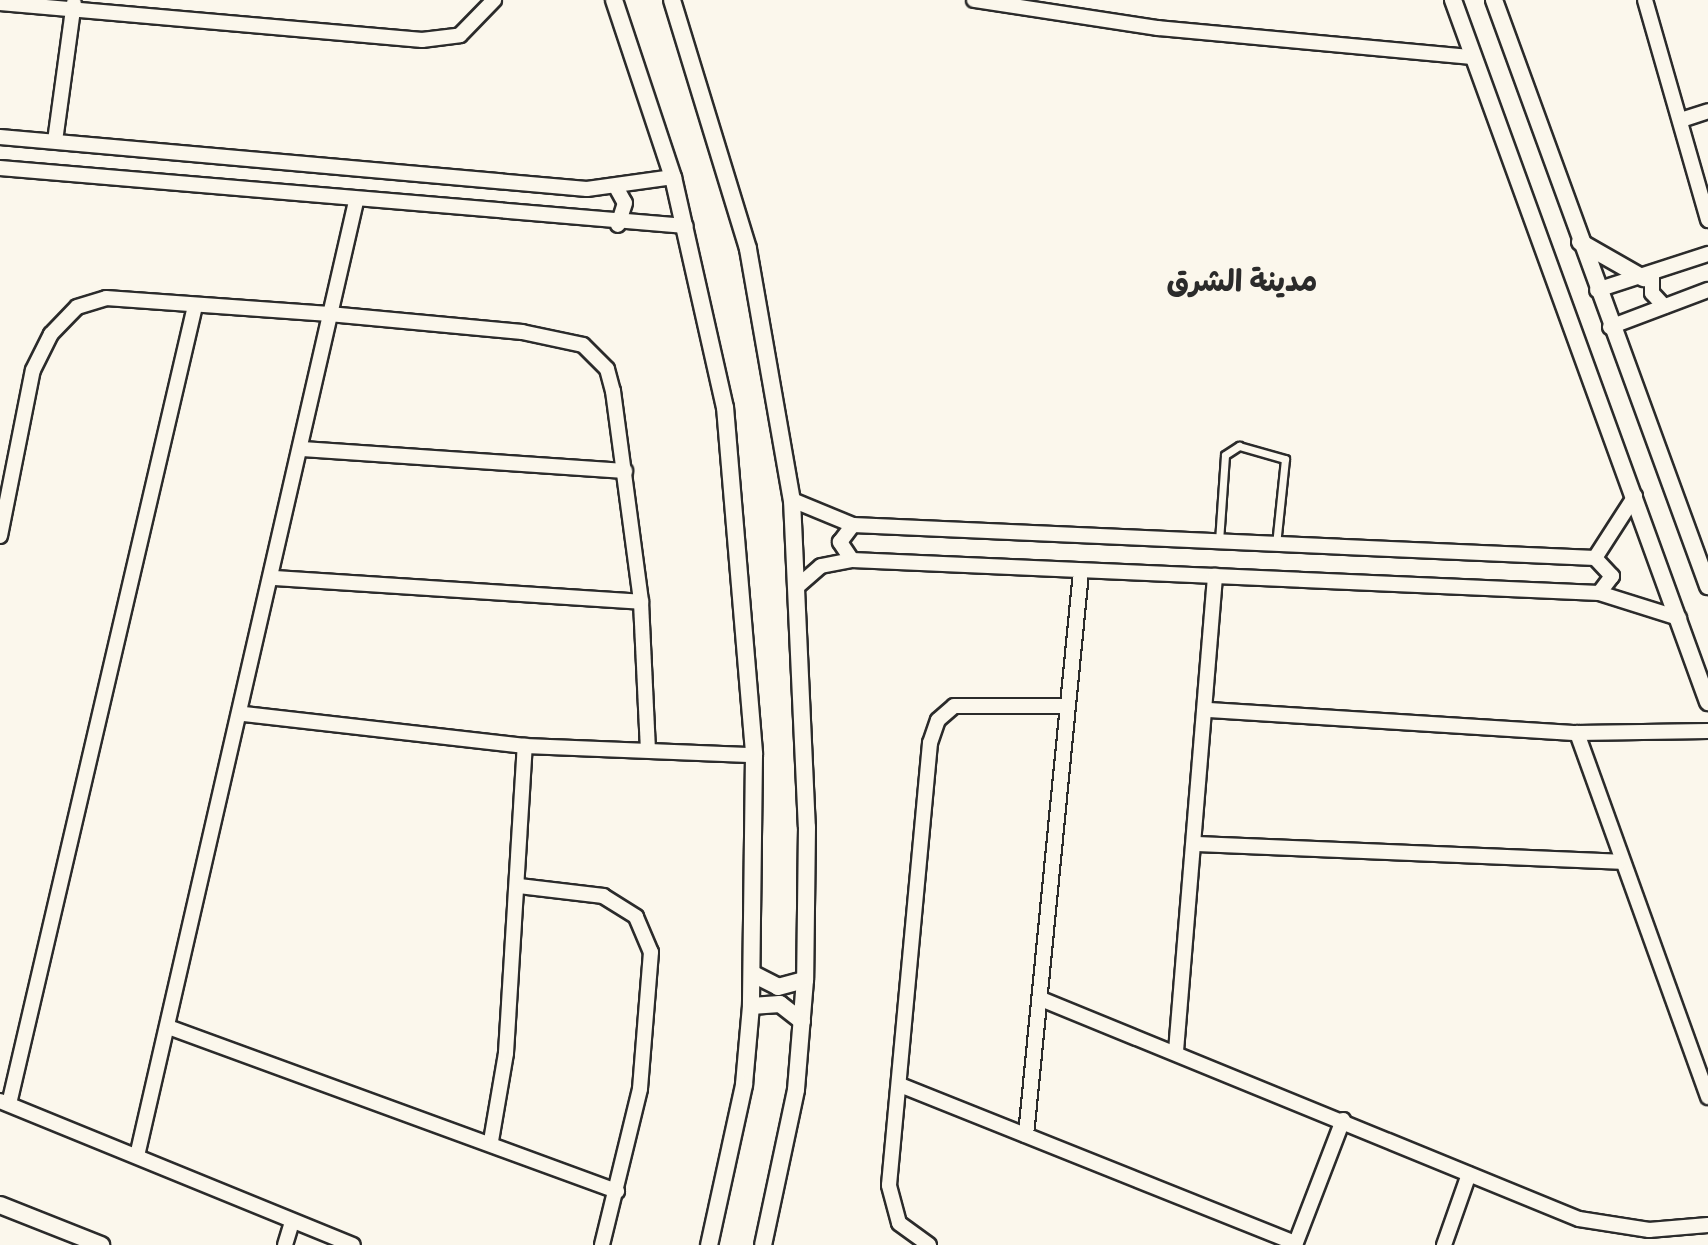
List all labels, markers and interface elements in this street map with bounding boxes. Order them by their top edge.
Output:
district label: مدينة الشرق [1167,268,1317,304]

